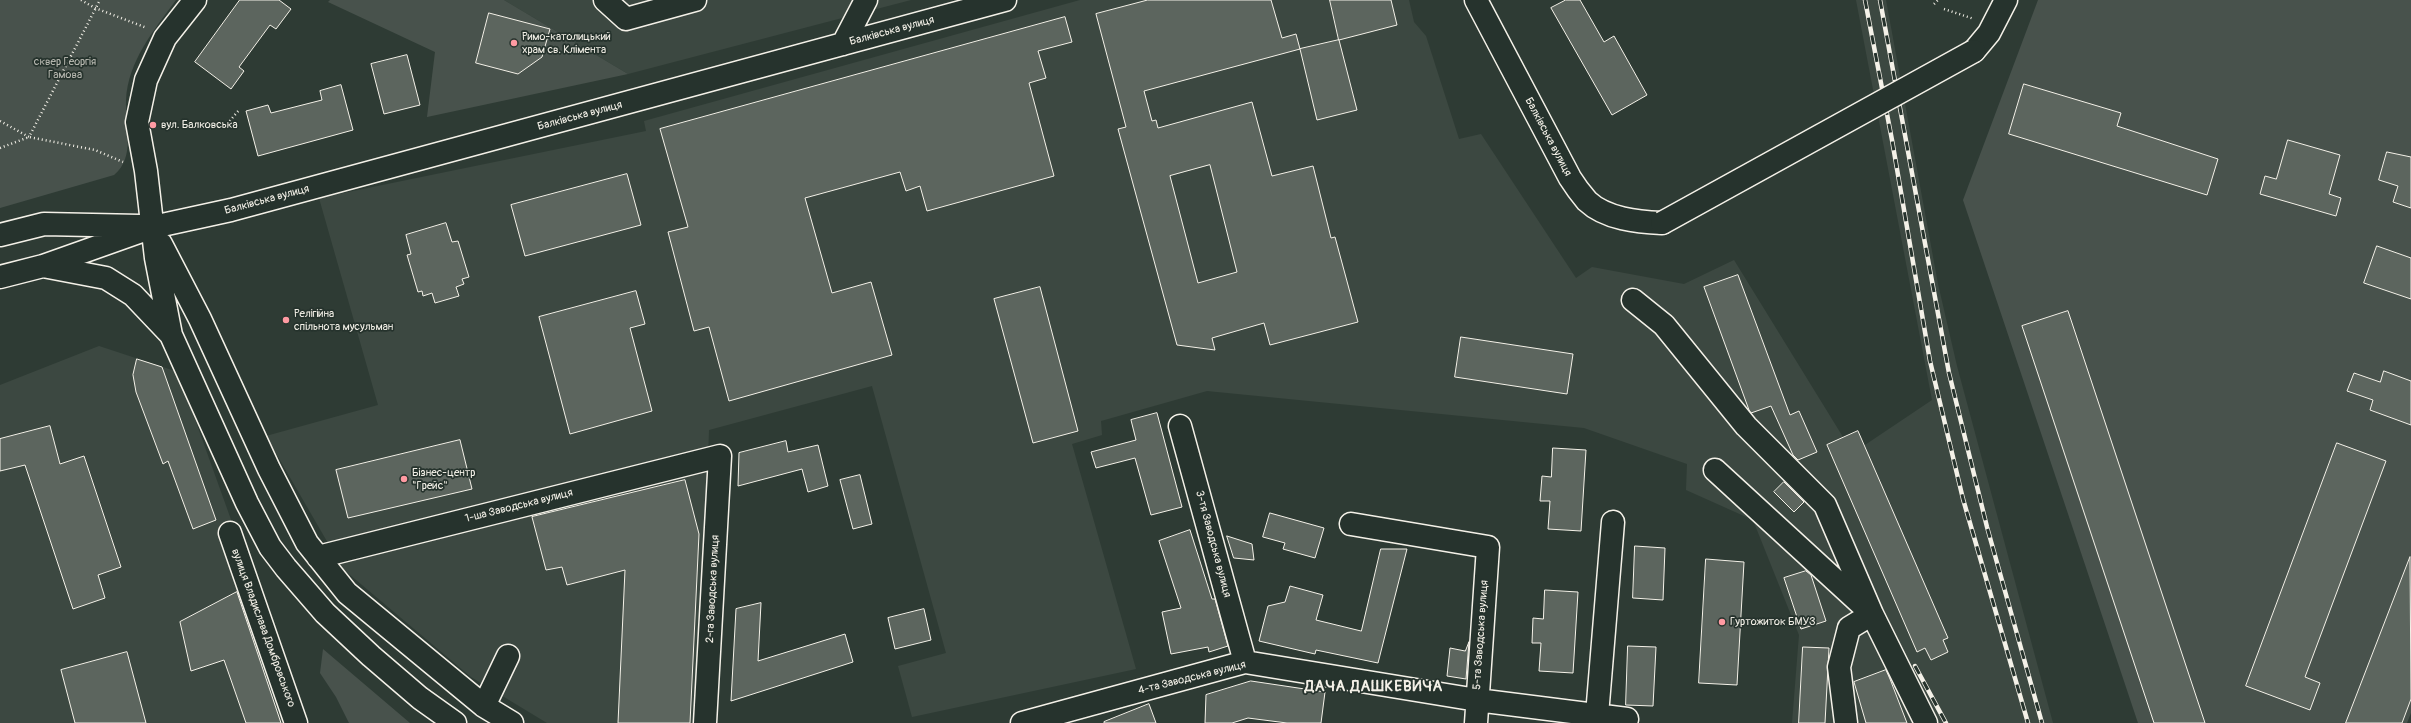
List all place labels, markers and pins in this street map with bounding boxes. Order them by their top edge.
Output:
place label: Римо-католицький храм св. Клімента [522,30,611,56]
marker: Римо-католицький храм св. Клімента [509,38,519,48]
place label: вул. Балковська [161,118,238,132]
marker: вул. Балковська [148,120,158,130]
place label: Релігійна спільнота мусульман [294,307,393,333]
marker: Релігійна спільнота мусульман [281,315,291,325]
place label: Бізнес-центр "Грейс" [412,466,476,492]
marker: Бізнес-центр "Грейс" [399,474,409,484]
place label: Гуртожиток БМУЗ [1730,615,1816,629]
marker: Гуртожиток БМУЗ [1717,617,1727,627]

